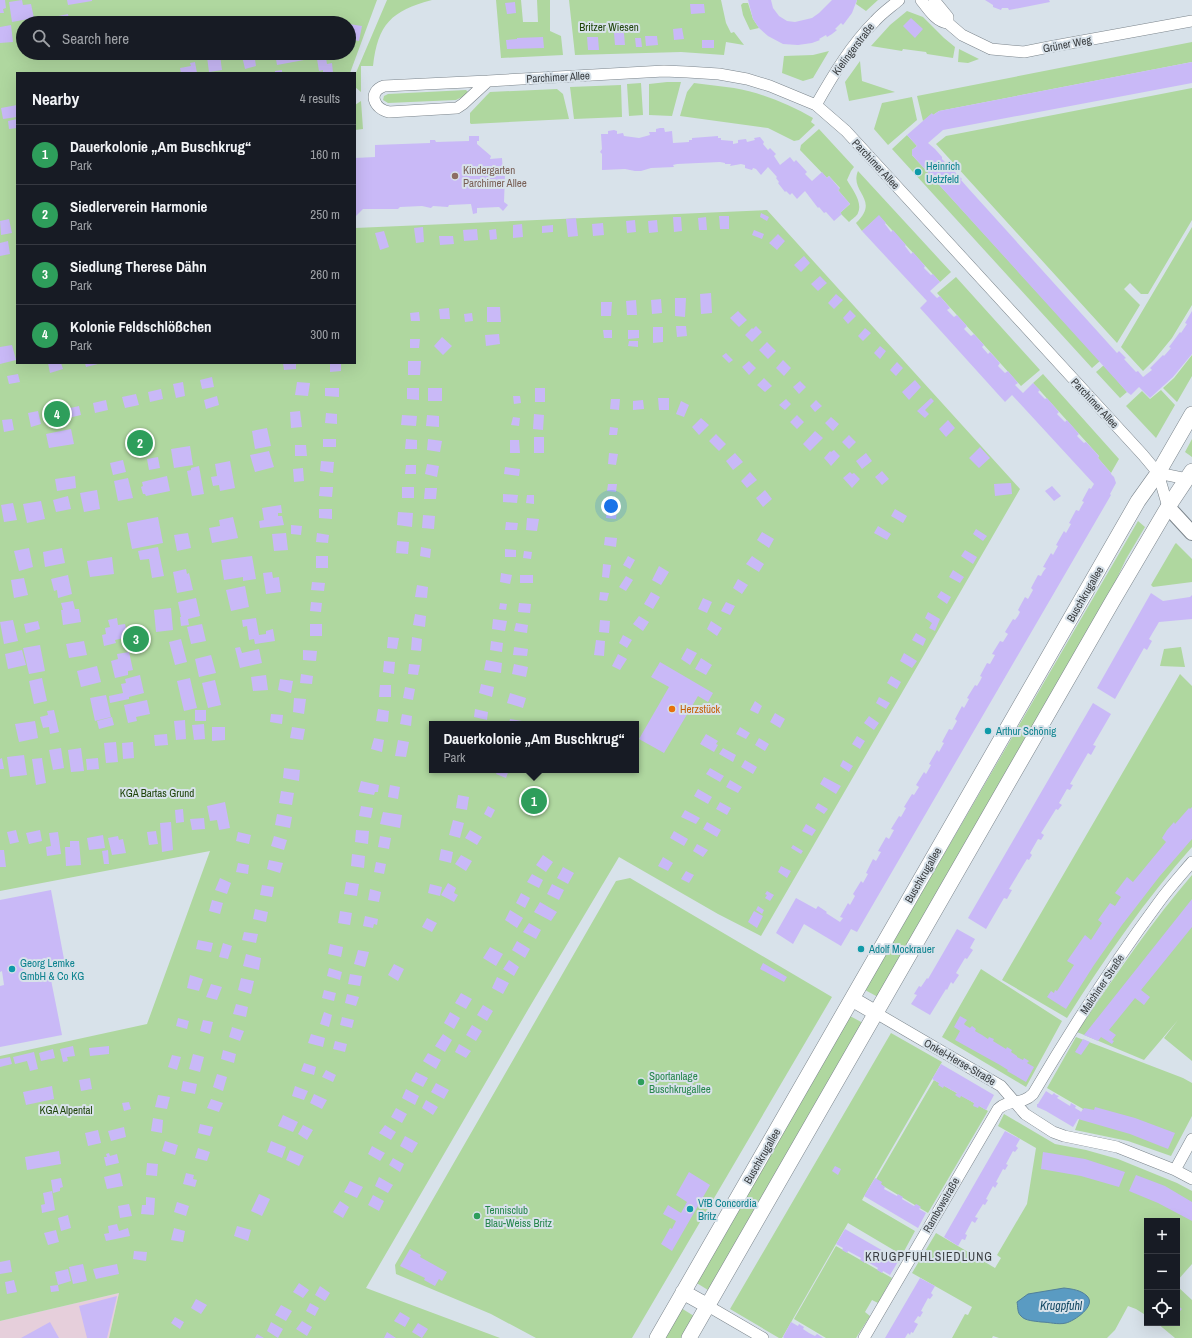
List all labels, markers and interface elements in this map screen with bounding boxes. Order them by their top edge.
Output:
search box [16,16,356,60]
park label: Britzer Wiesen [579,20,639,34]
street label: Kielingerstraße [829,20,877,78]
icon: search [30,27,52,49]
text: Search here [62,28,129,49]
street label: Grüner Weg [1042,32,1092,56]
street label: Parchimer Allee [526,68,590,86]
text: Nearby [32,87,79,110]
text: 4 results [300,90,340,107]
text: Dauerkolonie „Am Buschkrug“ [70,136,251,157]
street label: Parchimer Allee [849,136,903,192]
text: 1 [42,146,48,163]
text: 160 m [310,146,340,163]
text: Park [70,157,92,174]
place label: Heinrich Uetzfeld [926,159,960,186]
place label: Kindergarten Parchimer Allee [463,163,527,190]
marker: Heinrich Uetzfeld [913,167,923,177]
marker: Kindergarten Parchimer Allee [450,171,460,181]
text: Siedlerverein Harmonie [70,196,207,217]
text: 2 [42,206,48,223]
text: 250 m [310,206,340,223]
text: Park [70,217,92,234]
text: Siedlung Therese Dähn [70,256,207,277]
text: 3 [42,266,48,283]
text: 260 m [310,266,340,283]
text: Park [70,277,92,294]
text: Kolonie Feldschlößchen [70,316,212,337]
text: 4 [42,326,48,343]
text: 300 m [310,326,340,343]
text: Park [70,337,92,354]
street label: Parchimer Allee [1068,375,1122,431]
pin: 4 [44,399,70,429]
pin: 2 [127,428,153,458]
your location [601,496,621,516]
street label: Buschkrugallee [1064,564,1106,624]
pin: 3 [123,624,149,654]
place label: Herzstück [680,702,721,716]
marker: Herzstück [667,704,677,714]
popup [429,721,639,773]
place label: Arthur Schönig [995,724,1056,738]
marker: Arthur Schönig [983,726,993,736]
text: Dauerkolonie „Am Buschkrug“ [443,728,625,749]
text: Park [443,749,465,766]
park label: KGA Bartas Grund [120,786,194,800]
pin: 1 [521,786,547,816]
street label: Buschkrugallee [902,845,944,905]
place label: Adolf Mockrauer [868,942,935,956]
marker: Adolf Mockrauer [856,944,866,954]
street label: Malchiner Straße [1077,951,1127,1017]
place label: Georg Lemke GmbH & Co KG [20,956,84,983]
marker: Georg Lemke GmbH & Co KG [7,964,17,974]
street label: Onkel-Herse-Straße [922,1036,998,1088]
place label: Sportanlage Buschkrugallee [649,1069,711,1096]
marker: Sportanlage Buschkrugallee [636,1077,646,1087]
park label: KGA Alpental [39,1103,93,1117]
street label: Buschkrugallee [741,1126,783,1186]
street label: Rambowstraße [920,1175,962,1235]
place label: VfB Concordia Britz [698,1196,757,1223]
place label: Tennisclub Blau-Weiss Britz [485,1203,553,1230]
marker: VfB Concordia Britz [685,1204,695,1214]
marker: Tennisclub Blau-Weiss Britz [472,1211,482,1221]
map controls [1144,1218,1180,1326]
button: + [1144,1218,1180,1254]
district label: KRUGPFUHLSIEDLUNG [865,1249,993,1265]
button: − [1144,1254,1180,1290]
button: locate [1144,1290,1180,1326]
water label: Krugpfuhl [1040,1298,1083,1314]

